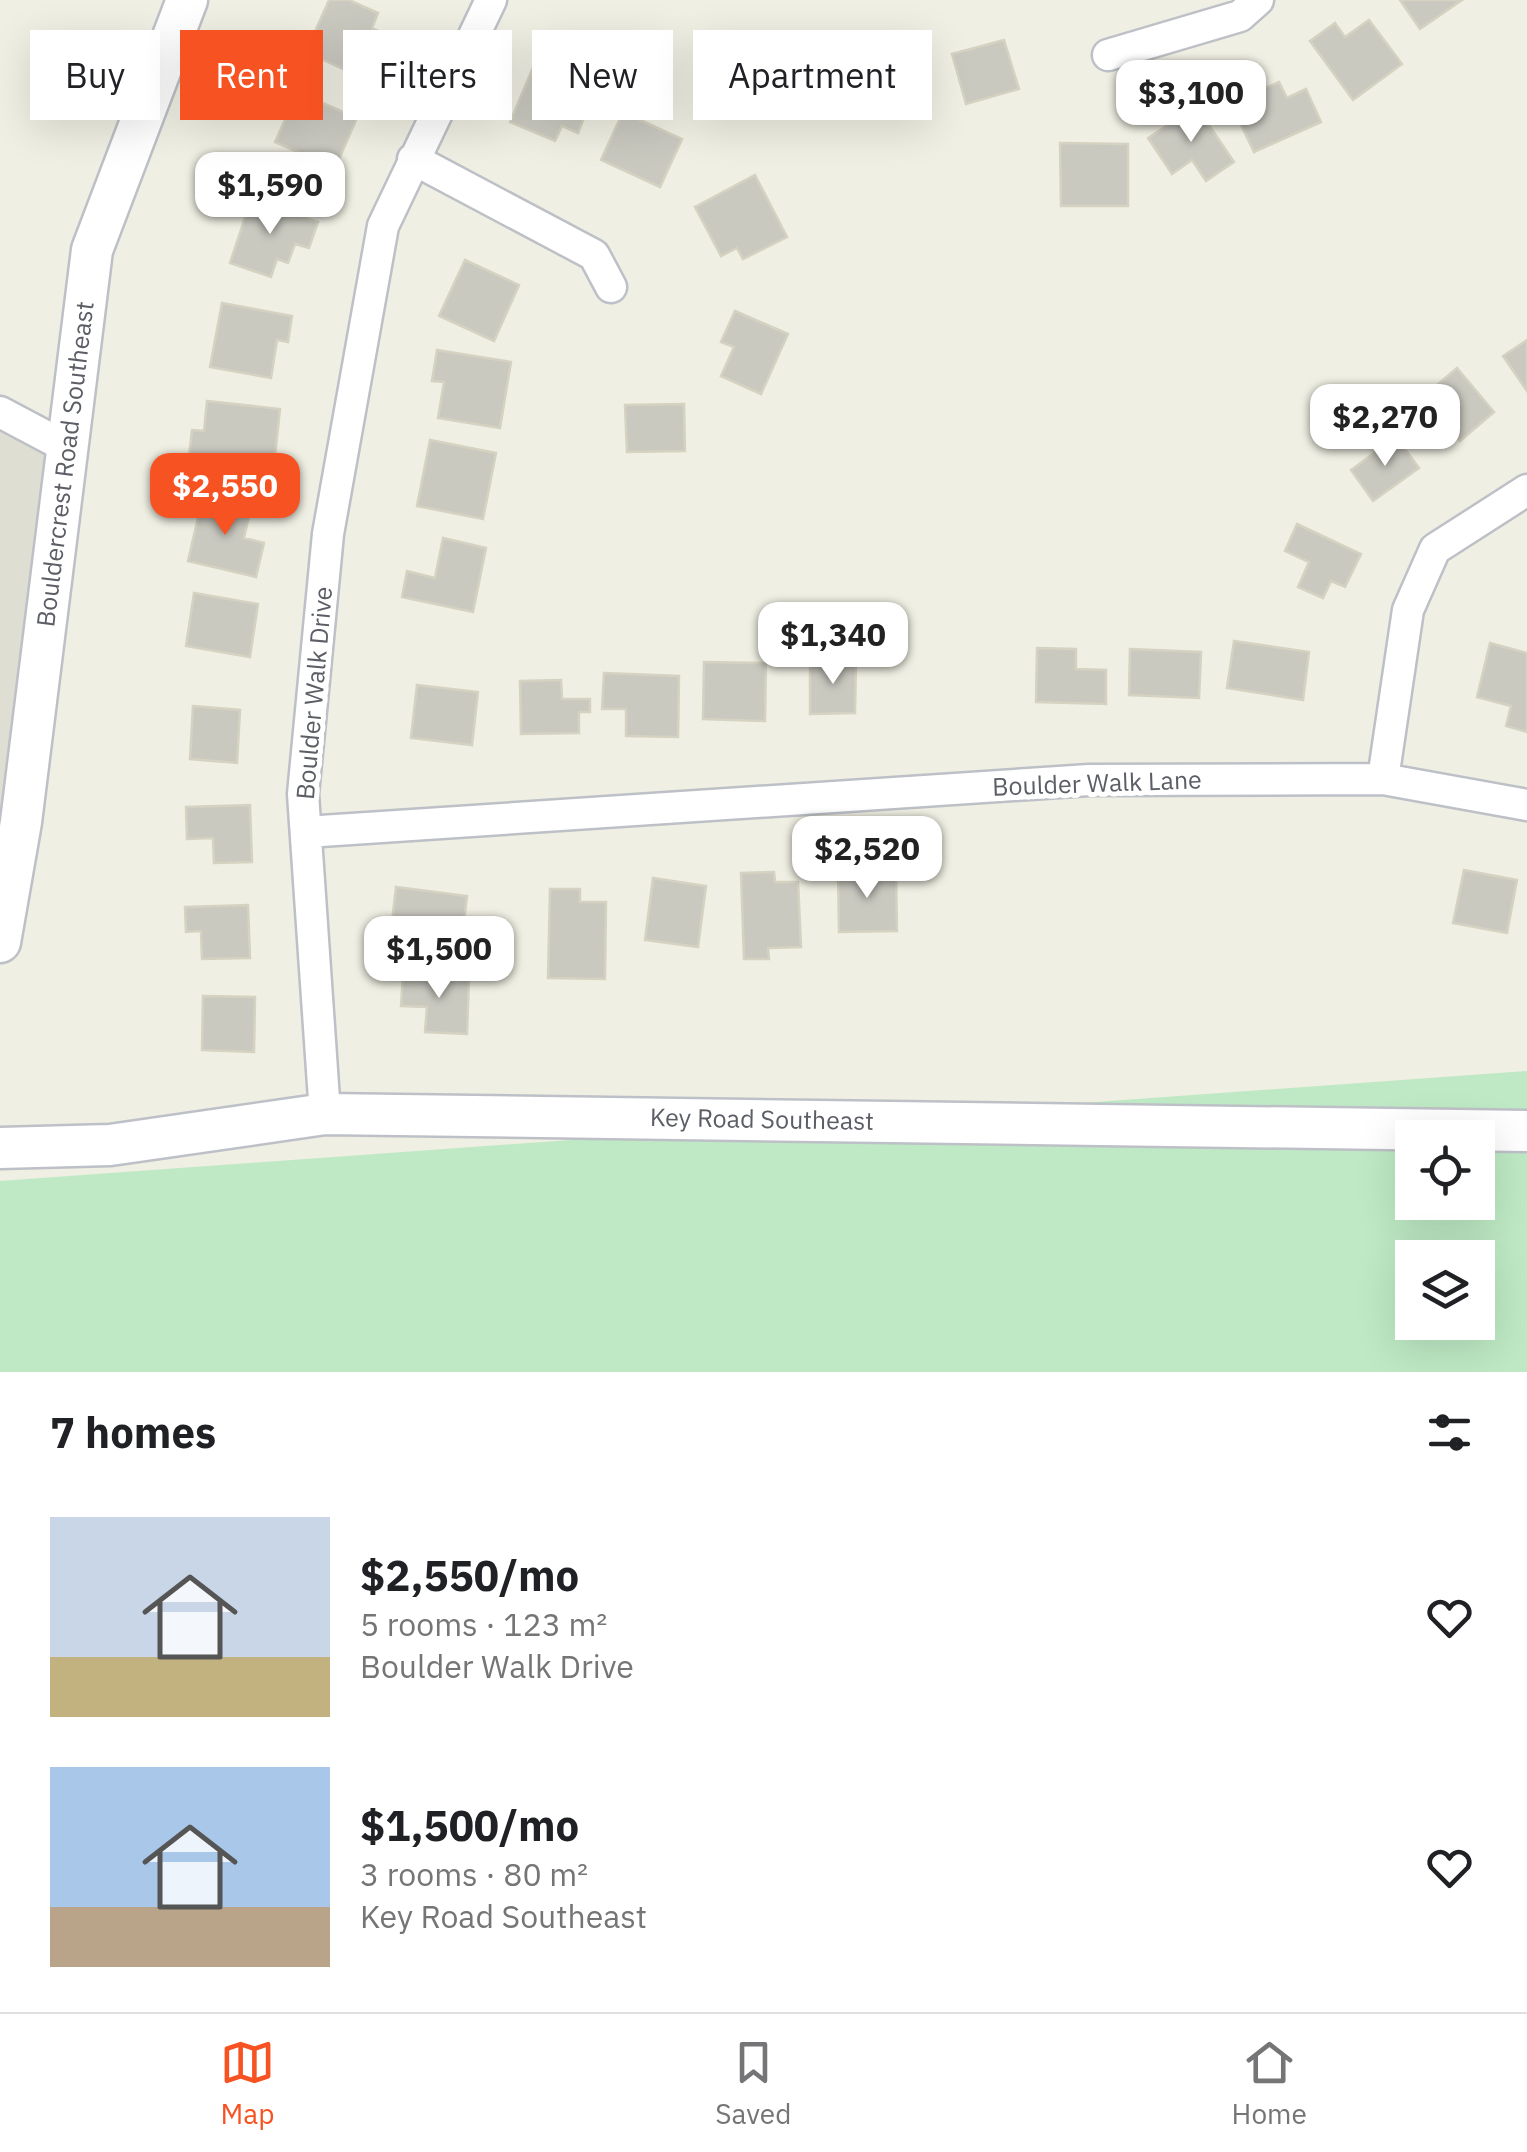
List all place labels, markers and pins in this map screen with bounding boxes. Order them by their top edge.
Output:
pin: $3,100 [1110,60,1272,145]
pin: $1,590 [189,152,351,237]
pin: $2,270 [1304,384,1466,469]
pin: $2,550 [144,453,306,538]
pin: $1,340 [752,602,914,687]
pin: $2,520 [786,816,948,901]
pin: $1,500 [358,916,520,1001]

